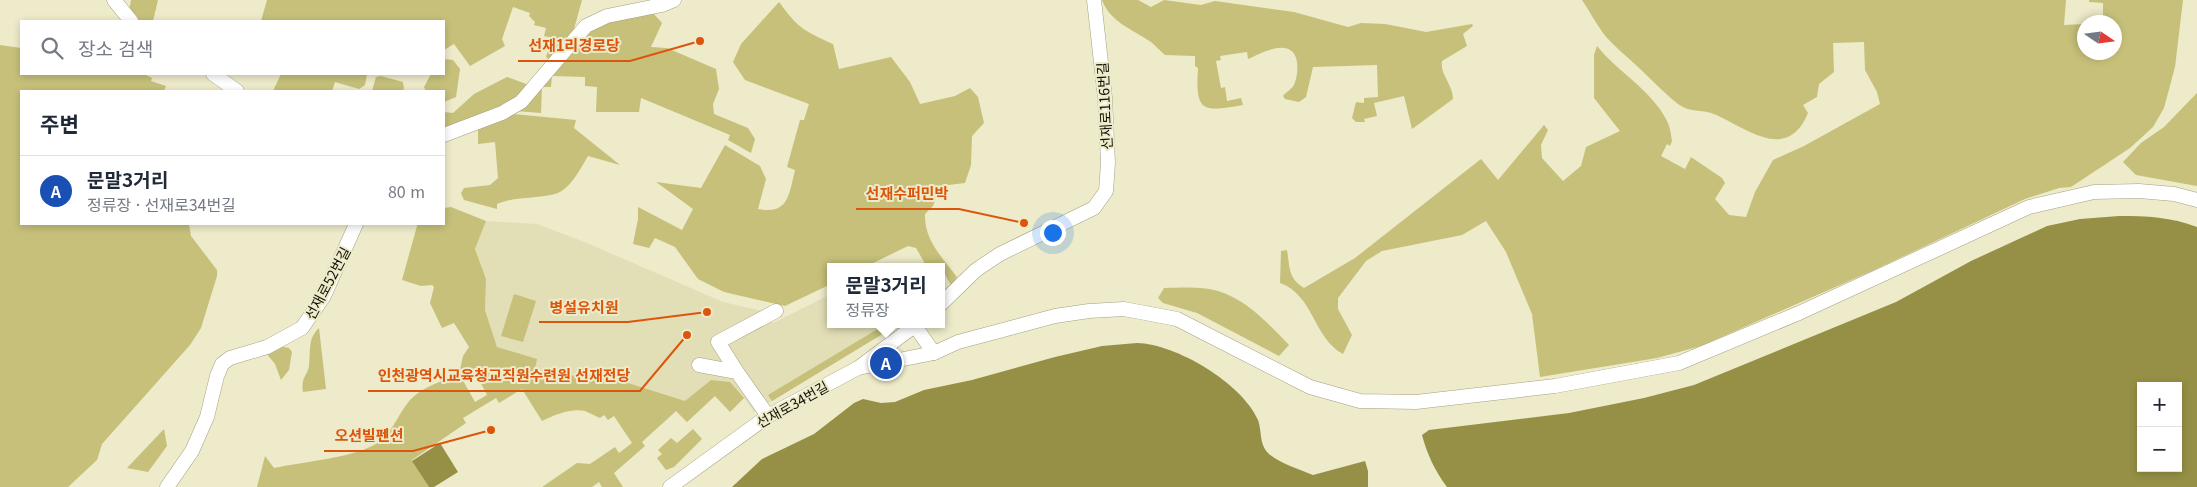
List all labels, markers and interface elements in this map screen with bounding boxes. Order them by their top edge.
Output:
north arrow [2077,15,2122,60]
search box [20,20,445,75]
callout: 선재1리경로당 [518,31,630,61]
icon: search [38,34,66,62]
text: 장소 검색 [78,34,153,61]
text: 선재1리경로당 [528,34,620,55]
street label: 선재로116번길 [1092,62,1116,150]
text: 주변 [40,108,79,138]
text: 문말3거리 [87,165,168,192]
text: A [51,179,61,203]
text: 80 m [388,179,425,203]
callout: 선재수퍼민박 [856,179,959,209]
text: 선재수퍼민박 [866,182,949,203]
text: 정류장 · 선재로34번길 [87,192,236,216]
your location [1040,220,1066,246]
street label: 선재로52번길 [299,243,355,323]
popup [827,263,945,328]
text: 문말3거리 [845,270,927,297]
callout: 병설유치원 [539,292,628,322]
text: 병설유치원 [549,296,619,317]
text: 정류장 [845,297,890,321]
pin: A [870,344,902,382]
callout: 인천광역시교육청교직원수련원 선재전당 [368,361,640,391]
text: 인천광역시교육청교직원수련원 선재전당 [378,364,630,385]
street label: 선재로34번길 [752,376,832,432]
map controls [2137,382,2182,472]
button: + [2137,382,2182,427]
callout: 오션빌펜션 [324,421,413,451]
text: 오션빌펜션 [334,424,404,445]
button: − [2137,427,2182,472]

